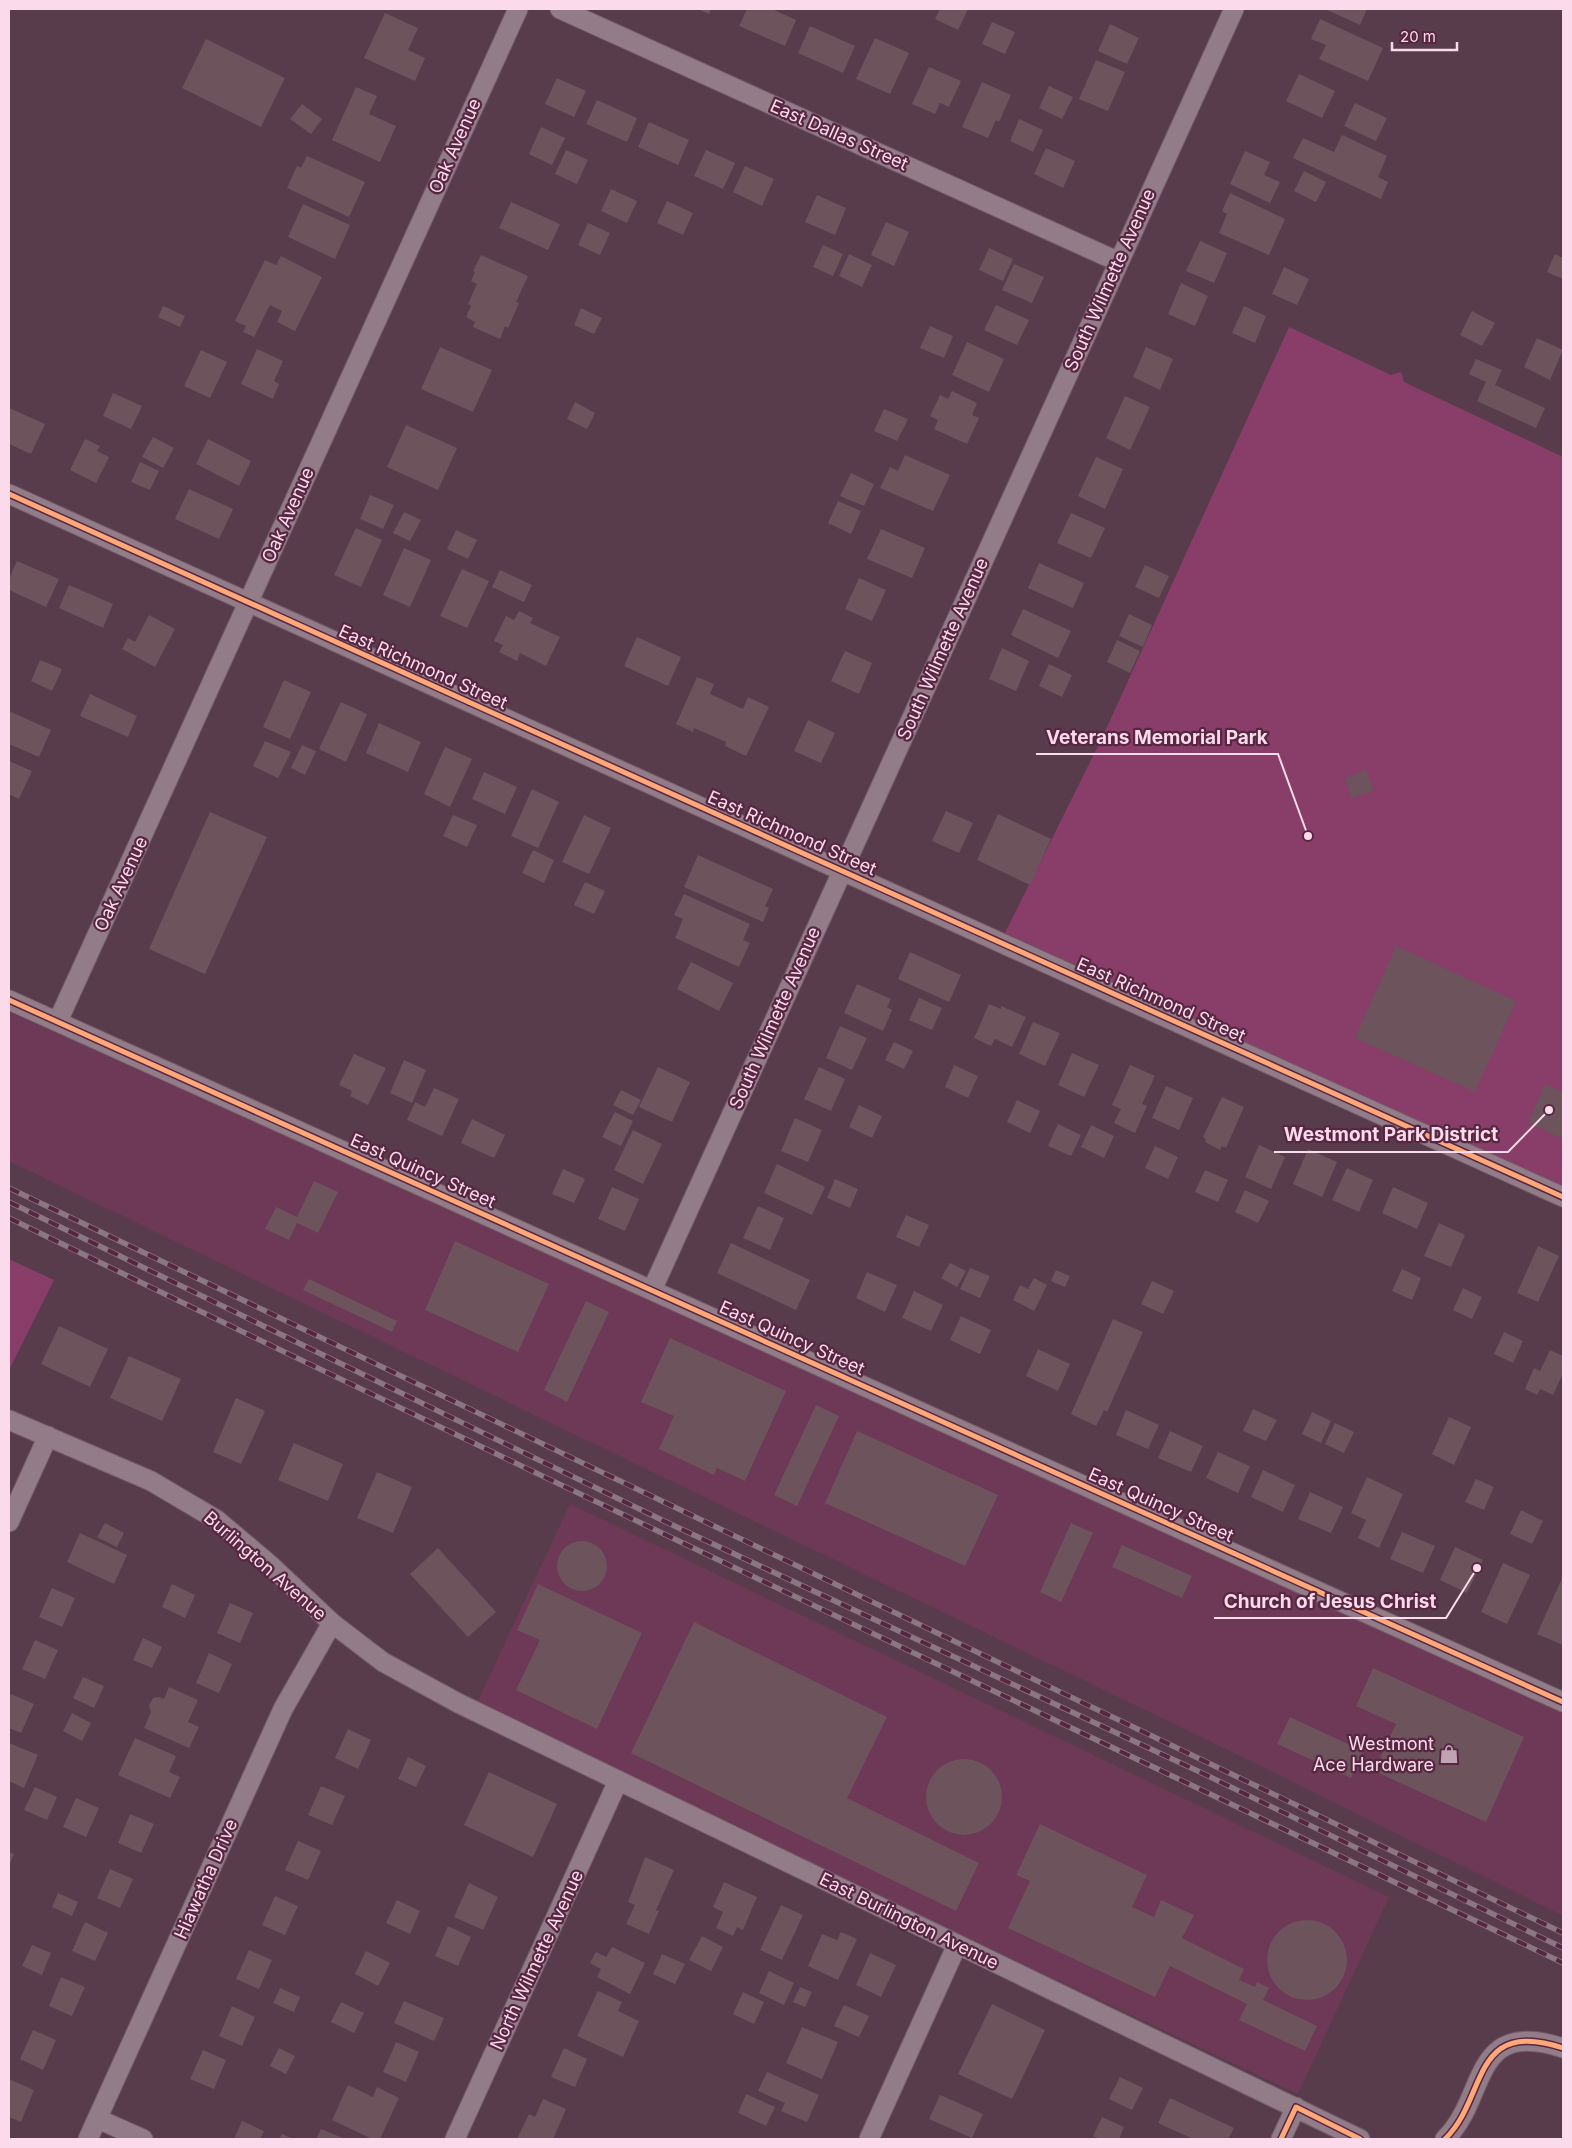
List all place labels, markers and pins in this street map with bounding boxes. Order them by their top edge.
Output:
callout: Veterans Memorial Park [1036,720,1278,754]
callout: Westmont Park District [1274,1118,1508,1152]
callout: Church of Jesus Christ [1214,1584,1446,1618]
place label: Westmont Ace Hardware [1313,1733,1434,1775]
shop icon: Westmont Ace Hardware [1438,1743,1460,1765]

